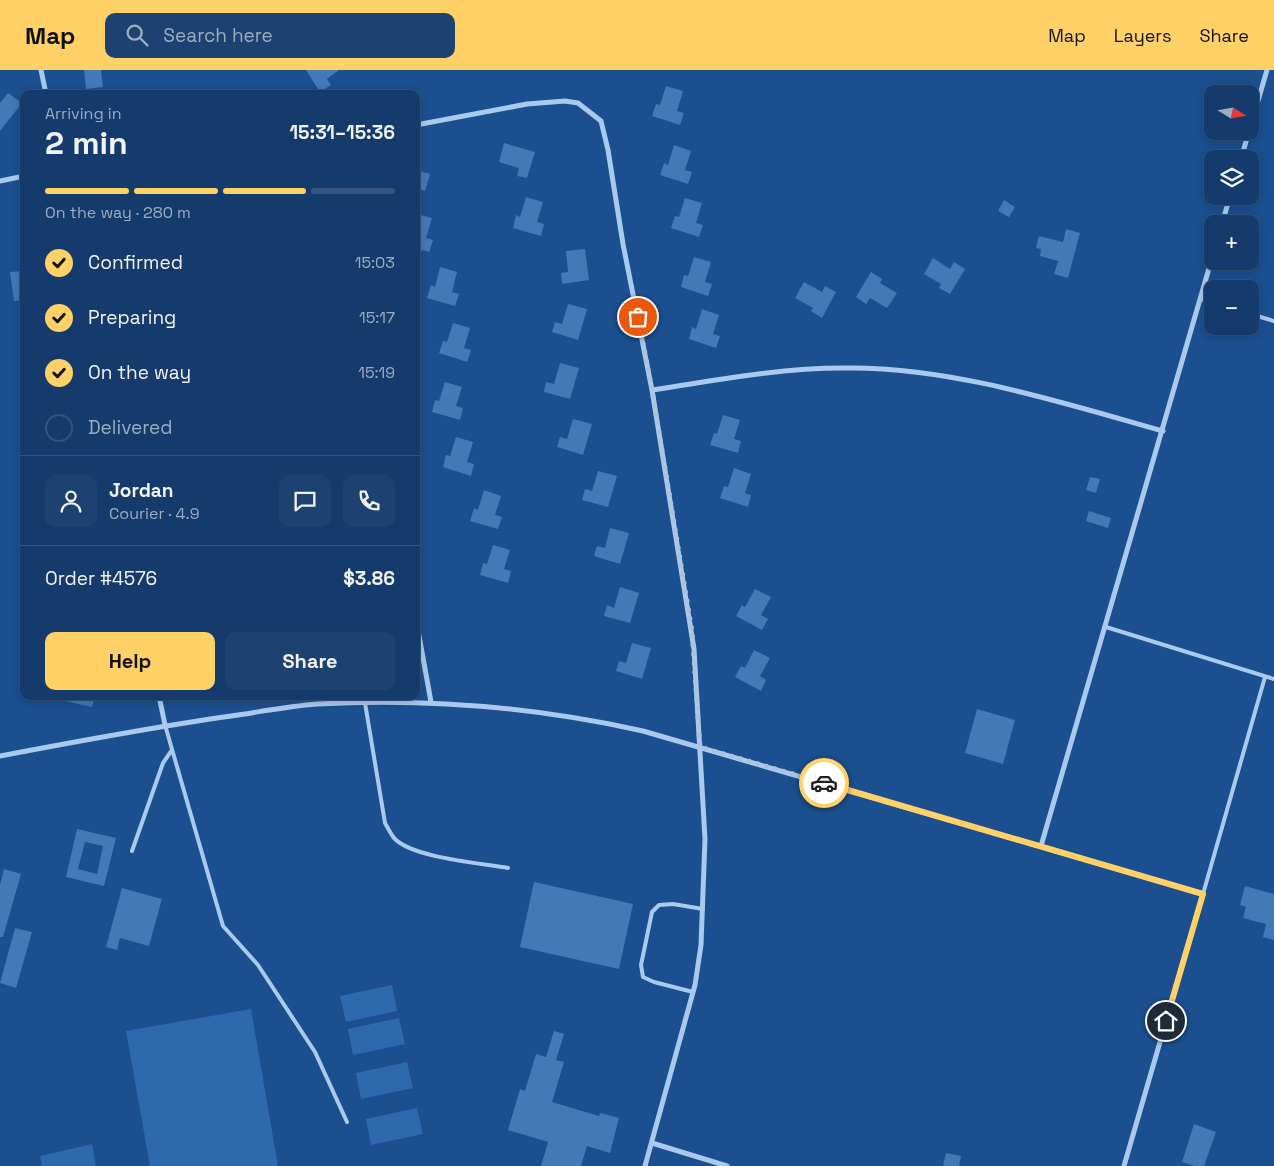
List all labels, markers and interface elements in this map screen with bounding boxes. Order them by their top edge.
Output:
search box [105,13,455,58]
text: Map [25,20,75,51]
icon: search [123,21,151,49]
text: Search here [163,23,273,48]
text: Map [1048,24,1086,47]
text: Layers [1114,24,1171,47]
text: Share [1199,24,1249,47]
north arrow [1204,85,1259,140]
map controls [1204,85,1259,335]
text: Arriving in [45,103,122,124]
text: 15:31–15:36 [290,120,395,145]
text: 2 min [45,123,128,163]
button: layers [1204,150,1259,205]
text: On the way · 280 m [45,202,191,223]
button: + [1204,215,1259,270]
icon: check [45,249,73,277]
text: Confirmed [88,250,183,275]
text: 15:03 [355,252,395,273]
button: − [1204,280,1259,335]
pin [617,296,659,338]
icon: bag [624,303,652,331]
icon: check [45,304,73,332]
text: Preparing [88,305,176,330]
text: 15:17 [359,307,395,328]
icon: check [45,359,73,387]
text: On the way [88,360,191,385]
text: 15:19 [358,362,395,383]
text: Delivered [88,415,173,440]
button: person [45,475,97,527]
button: chat [279,475,331,527]
button: phone [343,475,395,527]
text: Jordan [109,478,174,503]
text: Courier · 4.9 [109,503,199,524]
text: Order #4576 [45,566,157,591]
text: $3.86 [343,566,395,591]
button: Help [45,632,215,690]
button: Share [225,632,395,690]
courier [799,758,849,808]
icon: car [810,769,838,797]
pin [1145,1000,1187,1042]
icon: home [1152,1007,1180,1035]

